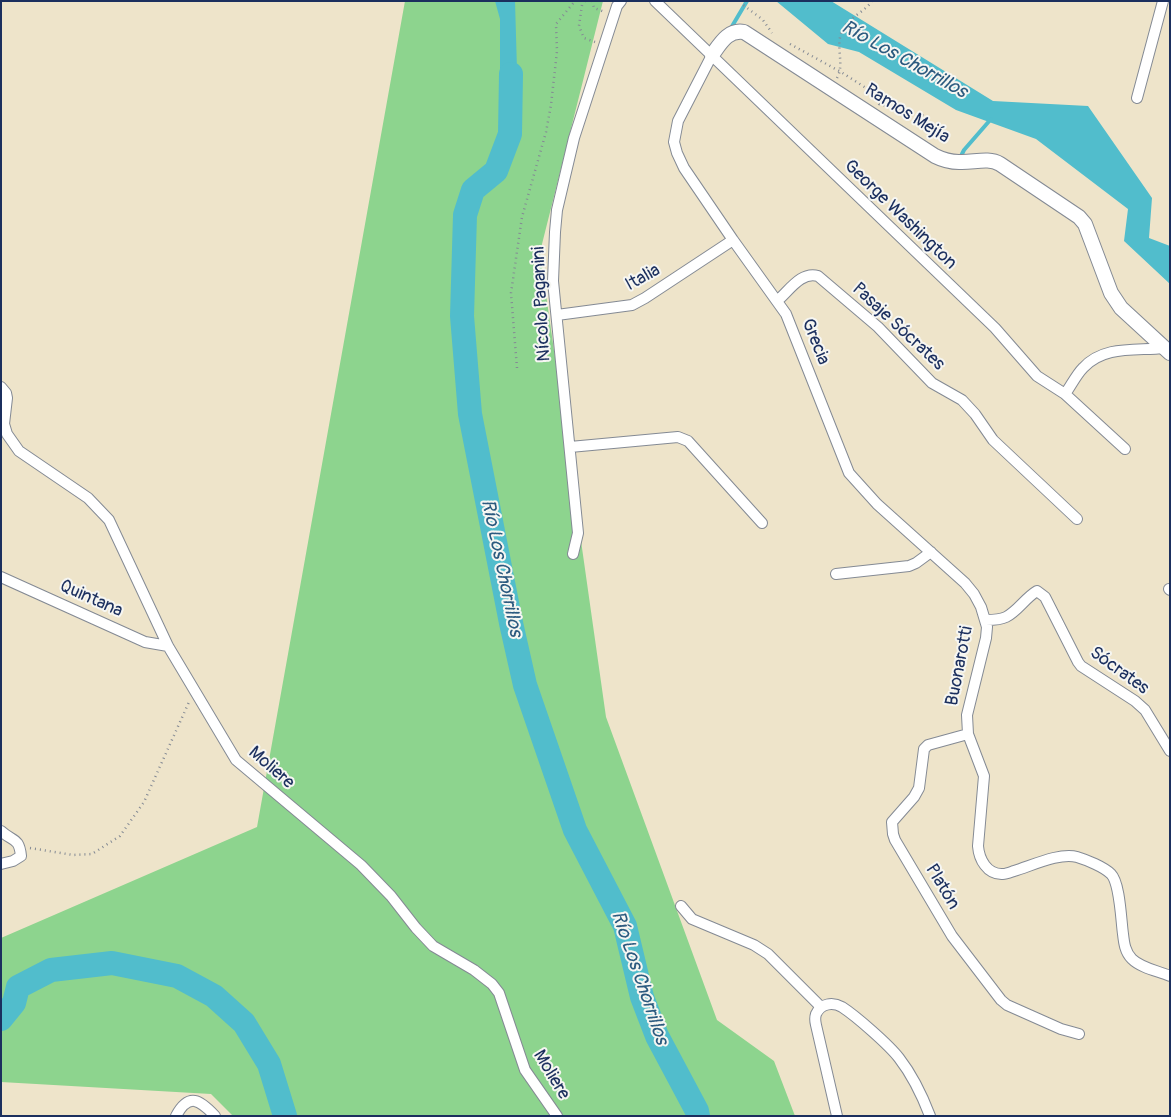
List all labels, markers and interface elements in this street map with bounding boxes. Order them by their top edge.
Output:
water label: Río Los Chorrillos [837,16,971,104]
street label: Ramos Mejía [861,79,953,149]
street label: George Washington [839,156,961,274]
street label: Nícolo Paganini [528,246,556,362]
street label: Italia [622,260,664,296]
street label: Pasaje Sócrates [847,279,949,375]
street label: Grecia [796,316,834,368]
water label: Río Los Chorrillos [475,497,527,639]
street label: Quintana [56,576,126,622]
street label: Buonarotti [942,624,978,708]
street label: Sócrates [1085,642,1153,700]
street label: Moliere [244,742,298,794]
street label: Platón [920,860,964,914]
water label: Río Los Chorrillos [605,908,673,1048]
street label: Moliere [528,1046,574,1104]

